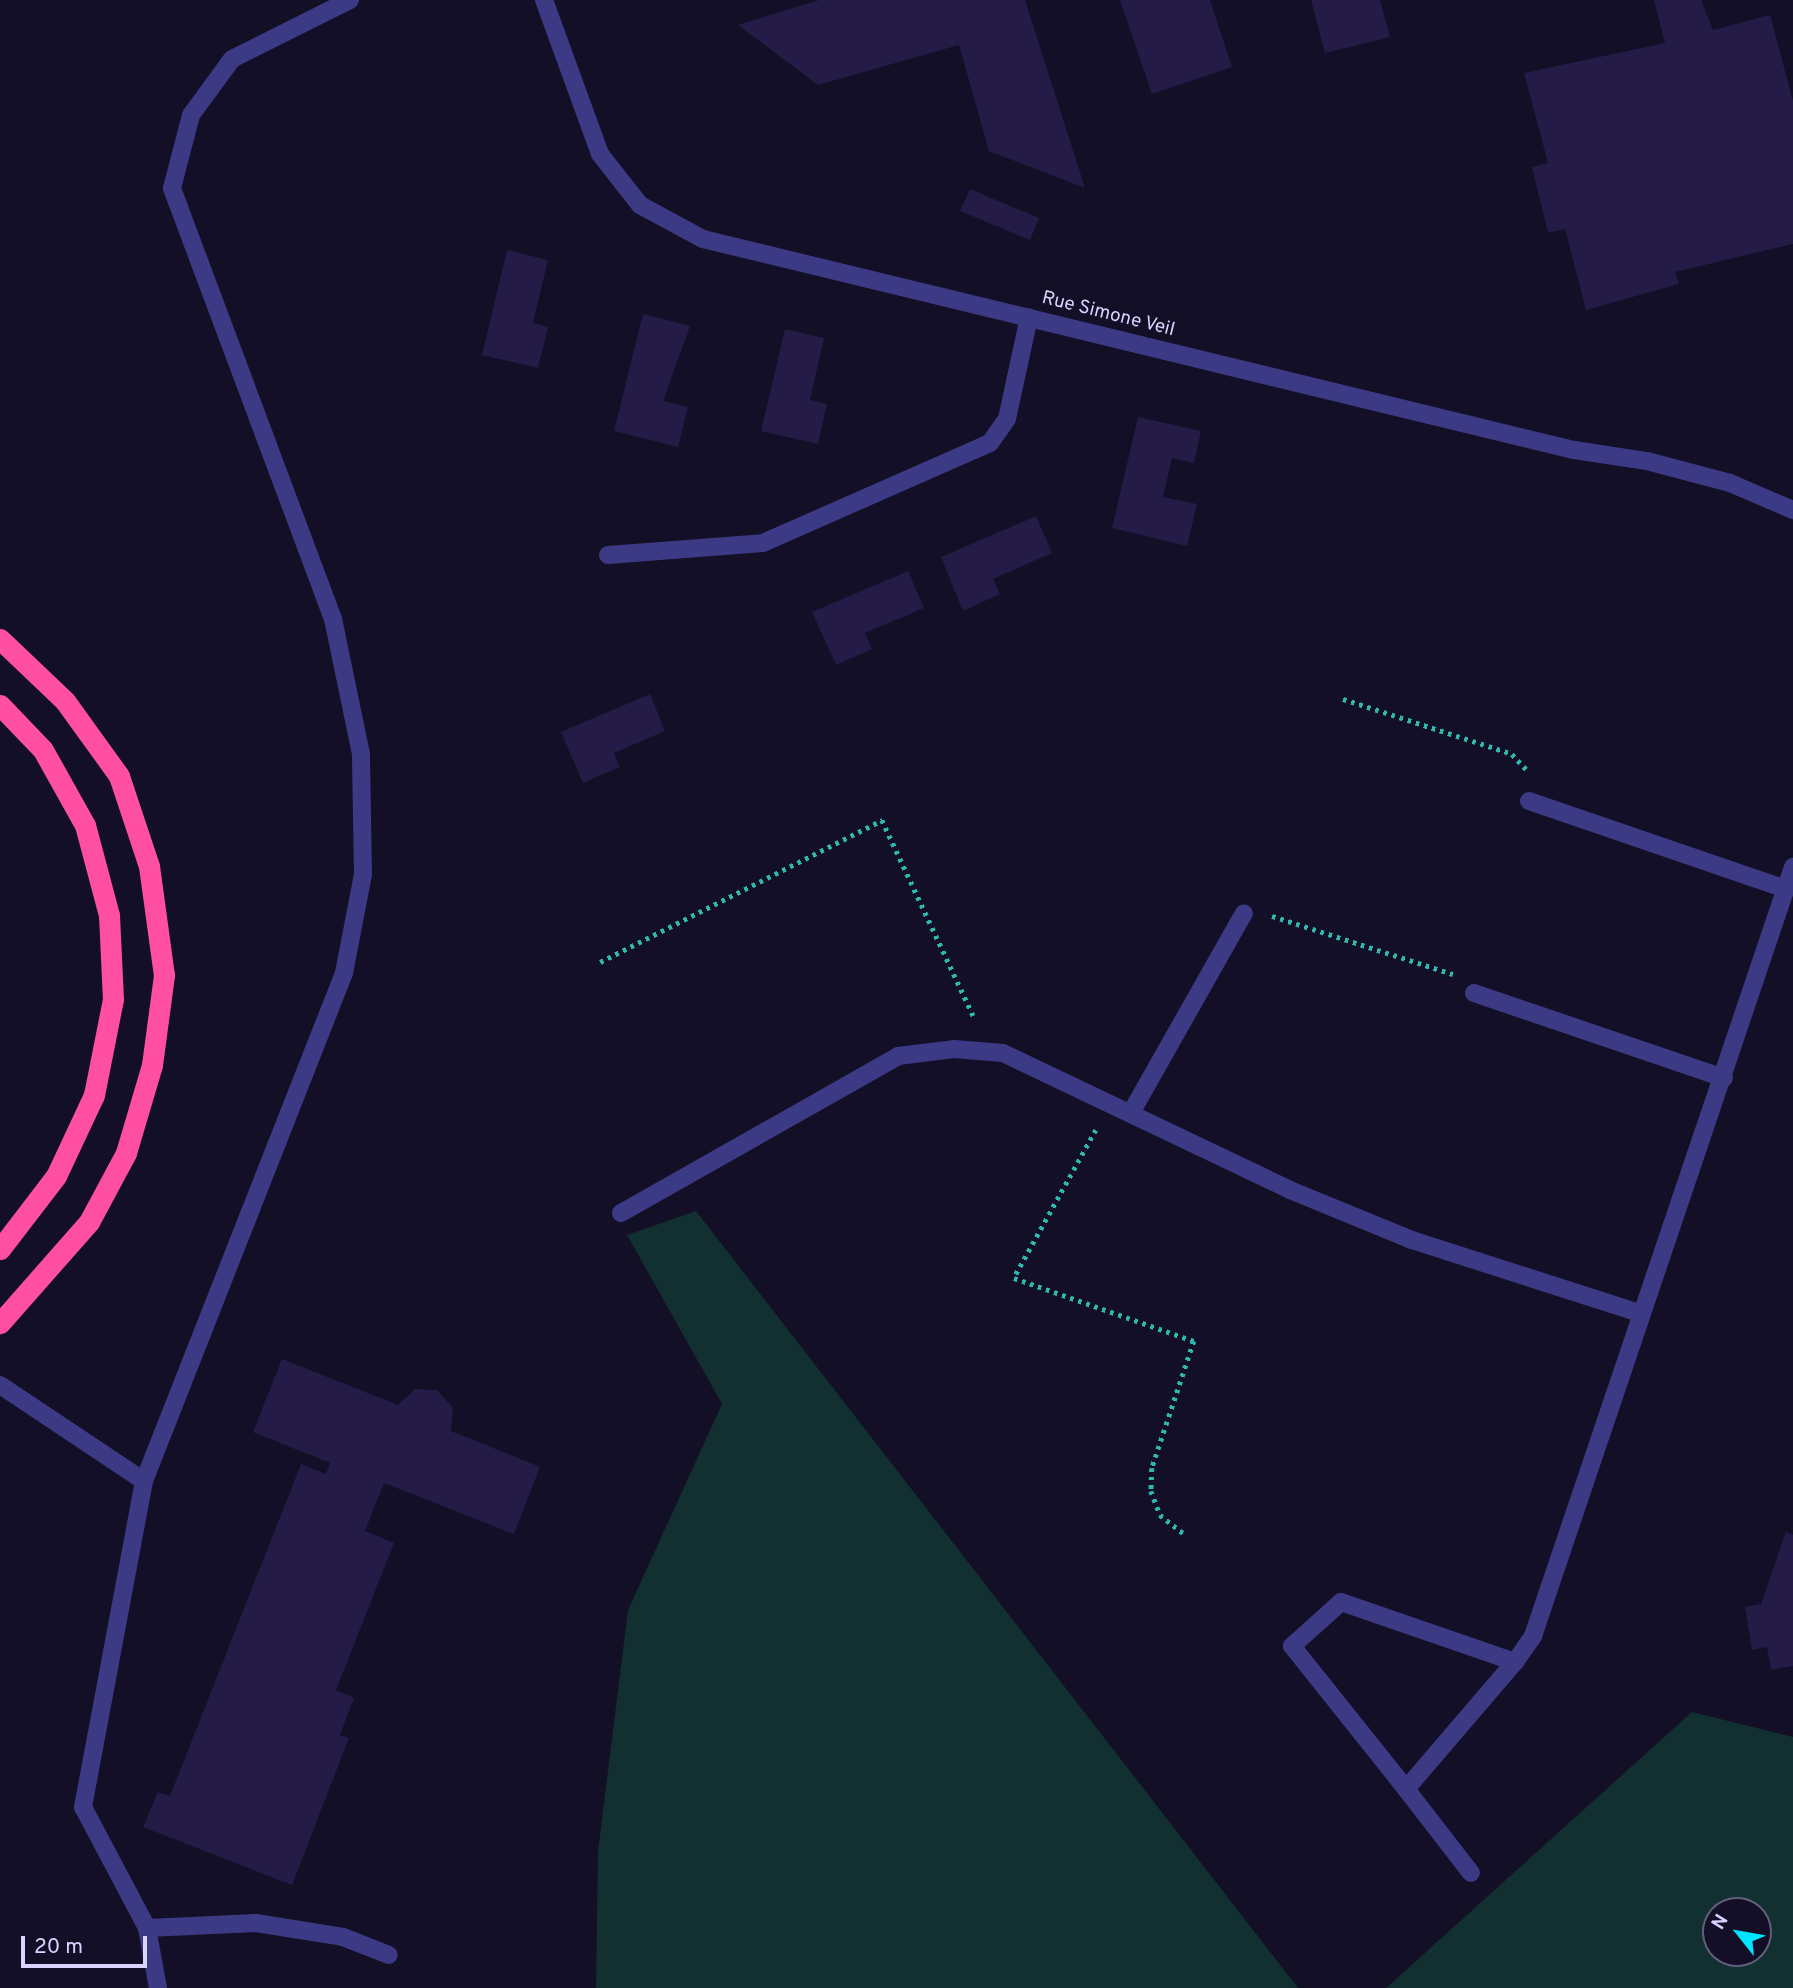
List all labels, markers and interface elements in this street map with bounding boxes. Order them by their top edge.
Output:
street label: Rue Simone Veil [1039,287,1177,343]
north arrow [1702,1897,1772,1967]
text: N [1707,1910,1735,1934]
scale bar [24,1922,150,1966]
text: 20 m [34,1934,83,1961]

